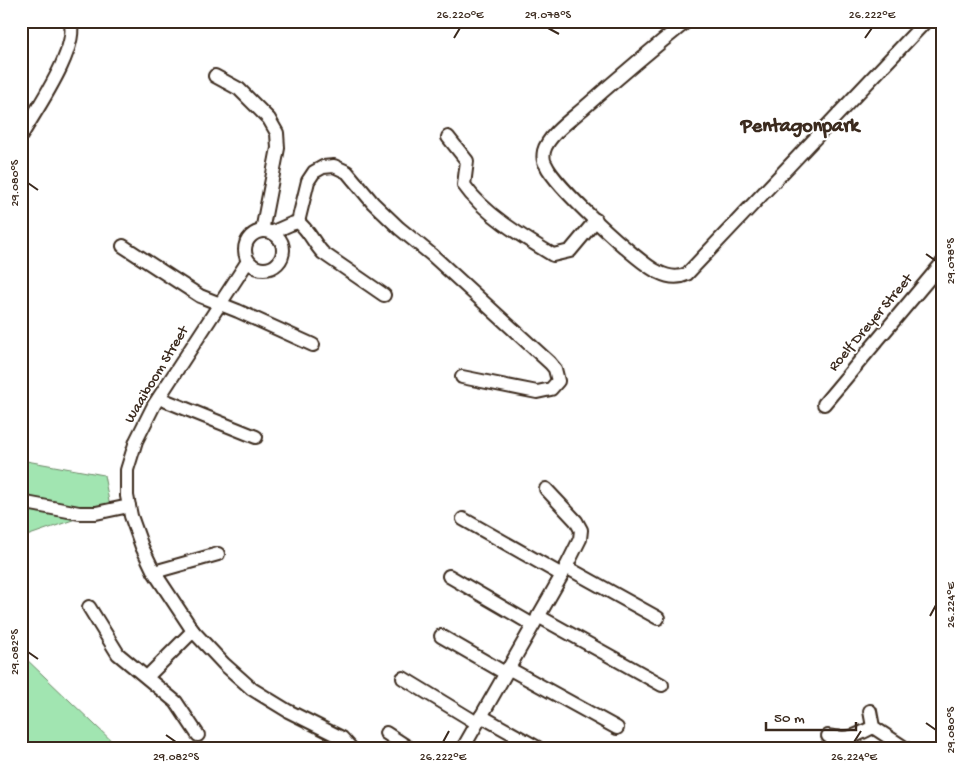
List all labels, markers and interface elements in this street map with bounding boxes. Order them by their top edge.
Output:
text: 26.220°E [436,9,484,23]
text: 29.078°S [525,9,572,23]
text: 26.222°E [849,9,896,23]
district label: Pentagonpark [740,116,861,139]
text: 29.080°S [9,159,23,206]
text: 29.078°S [945,237,959,284]
street label: Roelf Dreyer Street [825,269,918,375]
street label: Waaiboom Street [121,321,194,427]
text: 26.224°E [945,581,959,628]
text: 29.082°S [9,629,23,675]
scale bar [766,699,856,731]
text: 29.080°S [945,706,959,753]
text: 50 m [774,710,805,728]
text: 29.082°S [153,751,199,765]
text: 26.222°E [420,751,467,765]
text: 26.224°E [831,751,878,765]

